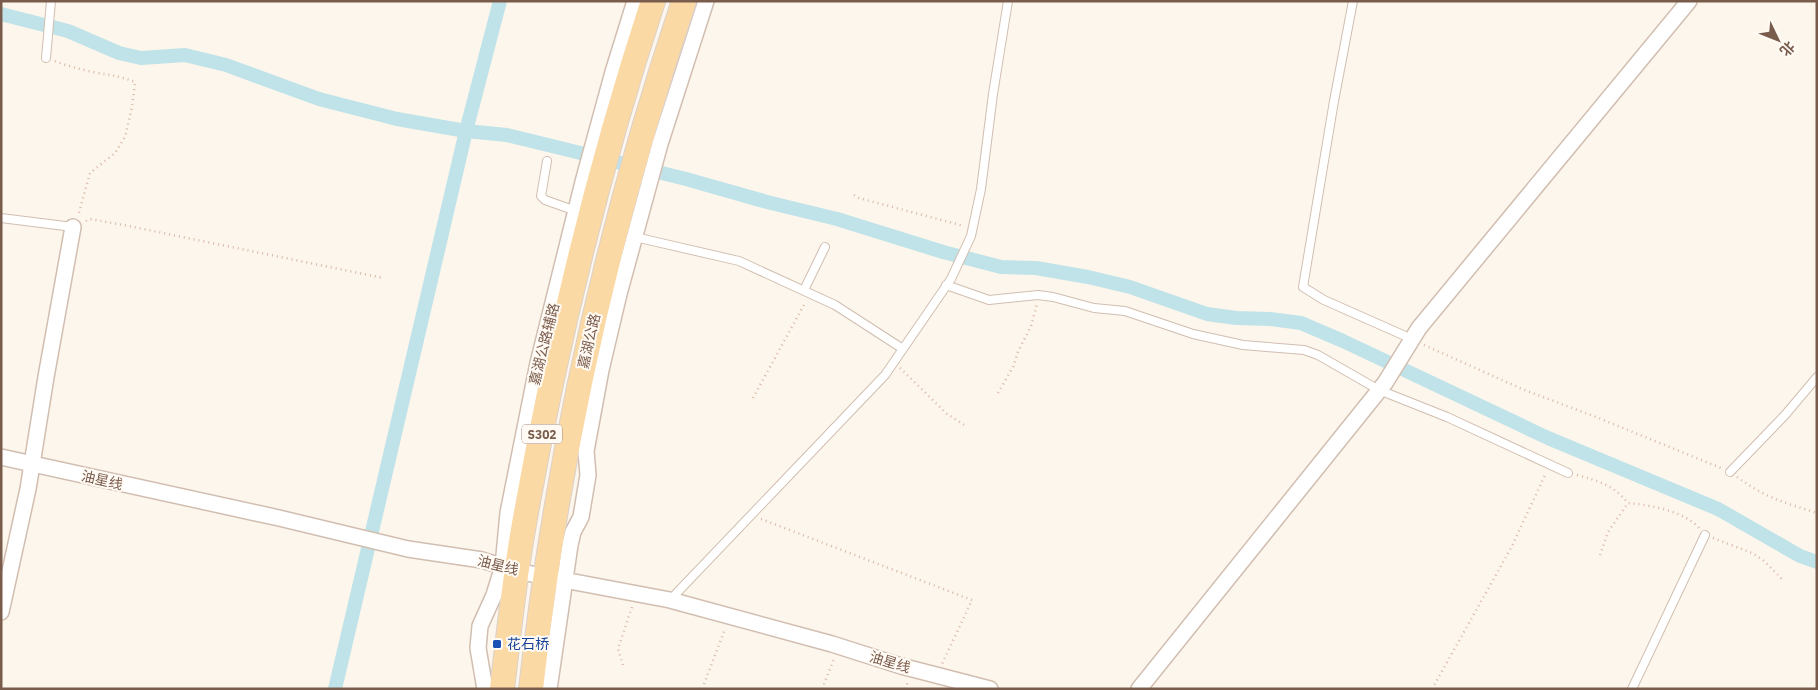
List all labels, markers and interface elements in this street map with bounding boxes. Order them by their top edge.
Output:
north arrow [1753,15,1803,65]
text: 北 [1776,38,1799,60]
street label: 嘉湖公路辅路 [525,301,563,387]
street label: 嘉湖公路 [574,312,604,370]
road number: S302 [522,424,562,444]
street label: 油星线 [80,467,124,493]
street label: 油星线 [475,551,521,579]
place label: 花石桥 [507,635,549,653]
marker: 花石桥 [491,638,503,650]
street label: 油星线 [867,647,913,677]

